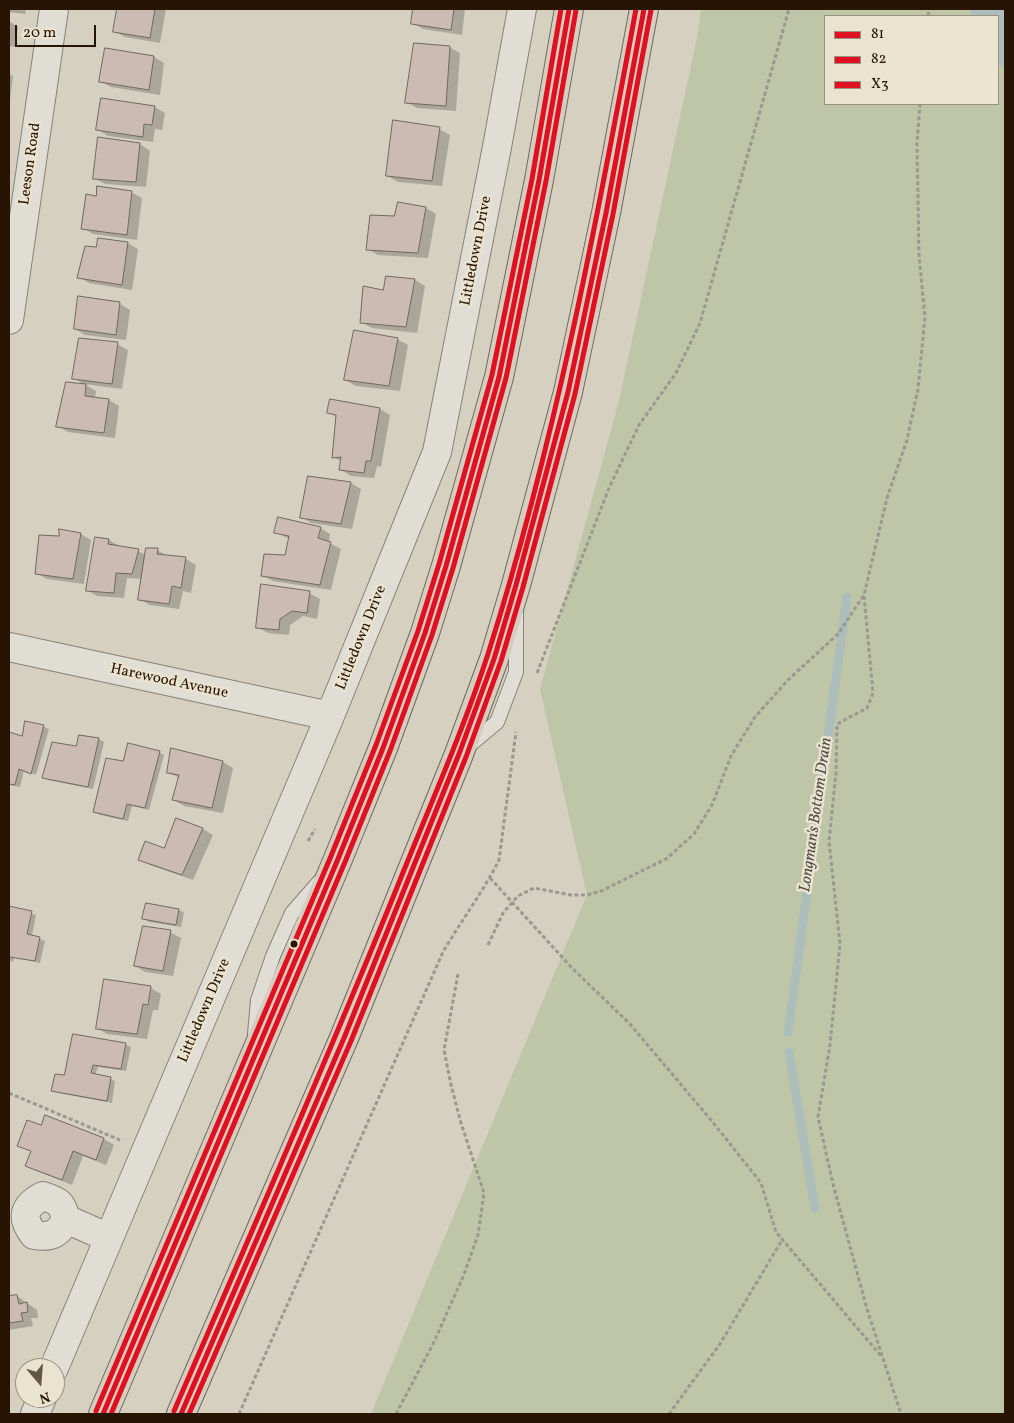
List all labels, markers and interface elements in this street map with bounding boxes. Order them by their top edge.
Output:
scale bar [18,15,99,47]
legend [824,15,999,105]
text: 20 m [23,23,56,44]
text: 81 [871,24,884,45]
text: 82 [871,49,887,70]
text: X3 [871,74,889,95]
street label: Leeson Road [16,122,46,206]
street label: Littledown Drive [458,195,496,307]
street label: Littledown Drive [333,583,391,693]
street label: Harewood Avenue [108,661,230,703]
water label: Longman's Bottom Drain [797,736,837,894]
unlabelled marker [289,939,299,949]
street label: Littledown Drive [175,956,235,1066]
north arrow [15,1358,65,1408]
text: N [37,1386,52,1407]

